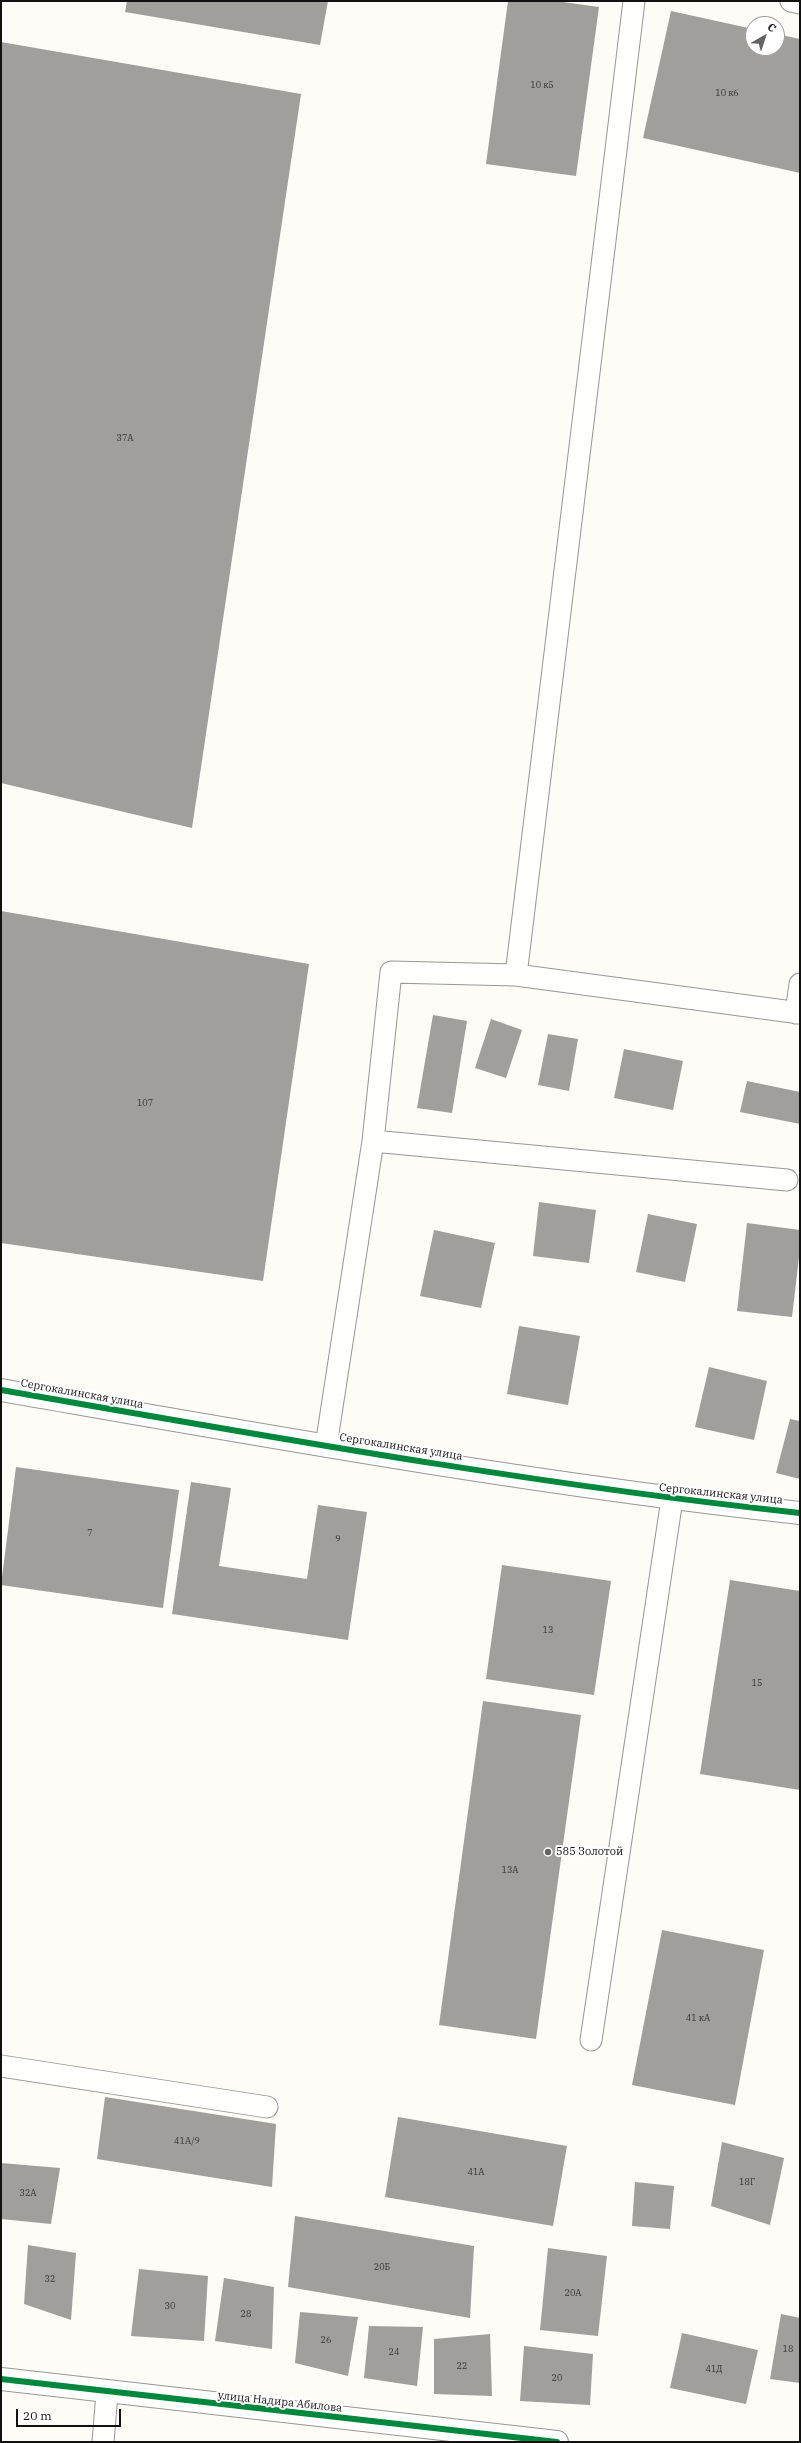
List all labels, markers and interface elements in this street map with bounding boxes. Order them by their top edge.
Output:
north arrow [745,16,785,56]
text: С [765,20,779,35]
house number: 10 к5 [530,80,554,90]
house number: 10 к6 [715,88,739,98]
house number: 37А [117,433,133,443]
house number: 107 [137,1098,153,1108]
street label: Сергокалинская улица [20,1377,144,1411]
street label: Сергокалинская улица [339,1431,463,1463]
street label: Сергокалинская улица [658,1481,784,1507]
house number: 7 [87,1528,93,1538]
house number: 9 [335,1534,341,1544]
house number: 13 [543,1625,553,1635]
house number: 15 [752,1678,762,1688]
place label: 585 Золотой [556,1845,623,1859]
marker: 585 Золотой [543,1847,553,1857]
house number: 13А [502,1865,518,1875]
house number: 41 кА [686,2013,710,2023]
house number: 41А/9 [174,2136,200,2146]
house number: 41А [468,2167,484,2177]
house number: 18Г [739,2177,755,2187]
house number: 32А [20,2188,36,2198]
house number: 20Б [374,2262,390,2272]
house number: 32 [45,2274,55,2284]
house number: 20А [565,2288,581,2298]
house number: 30 [165,2301,175,2311]
house number: 28 [241,2309,251,2319]
house number: 26 [321,2335,331,2345]
house number: 18 [783,2344,793,2354]
house number: 24 [389,2347,399,2357]
house number: 22 [457,2361,467,2371]
house number: 41Д [705,2364,723,2374]
house number: 20 [552,2373,562,2383]
street label: улица Надира Абилова [217,2389,343,2415]
scale bar [18,2401,123,2427]
text: 20 m [23,2408,52,2423]

